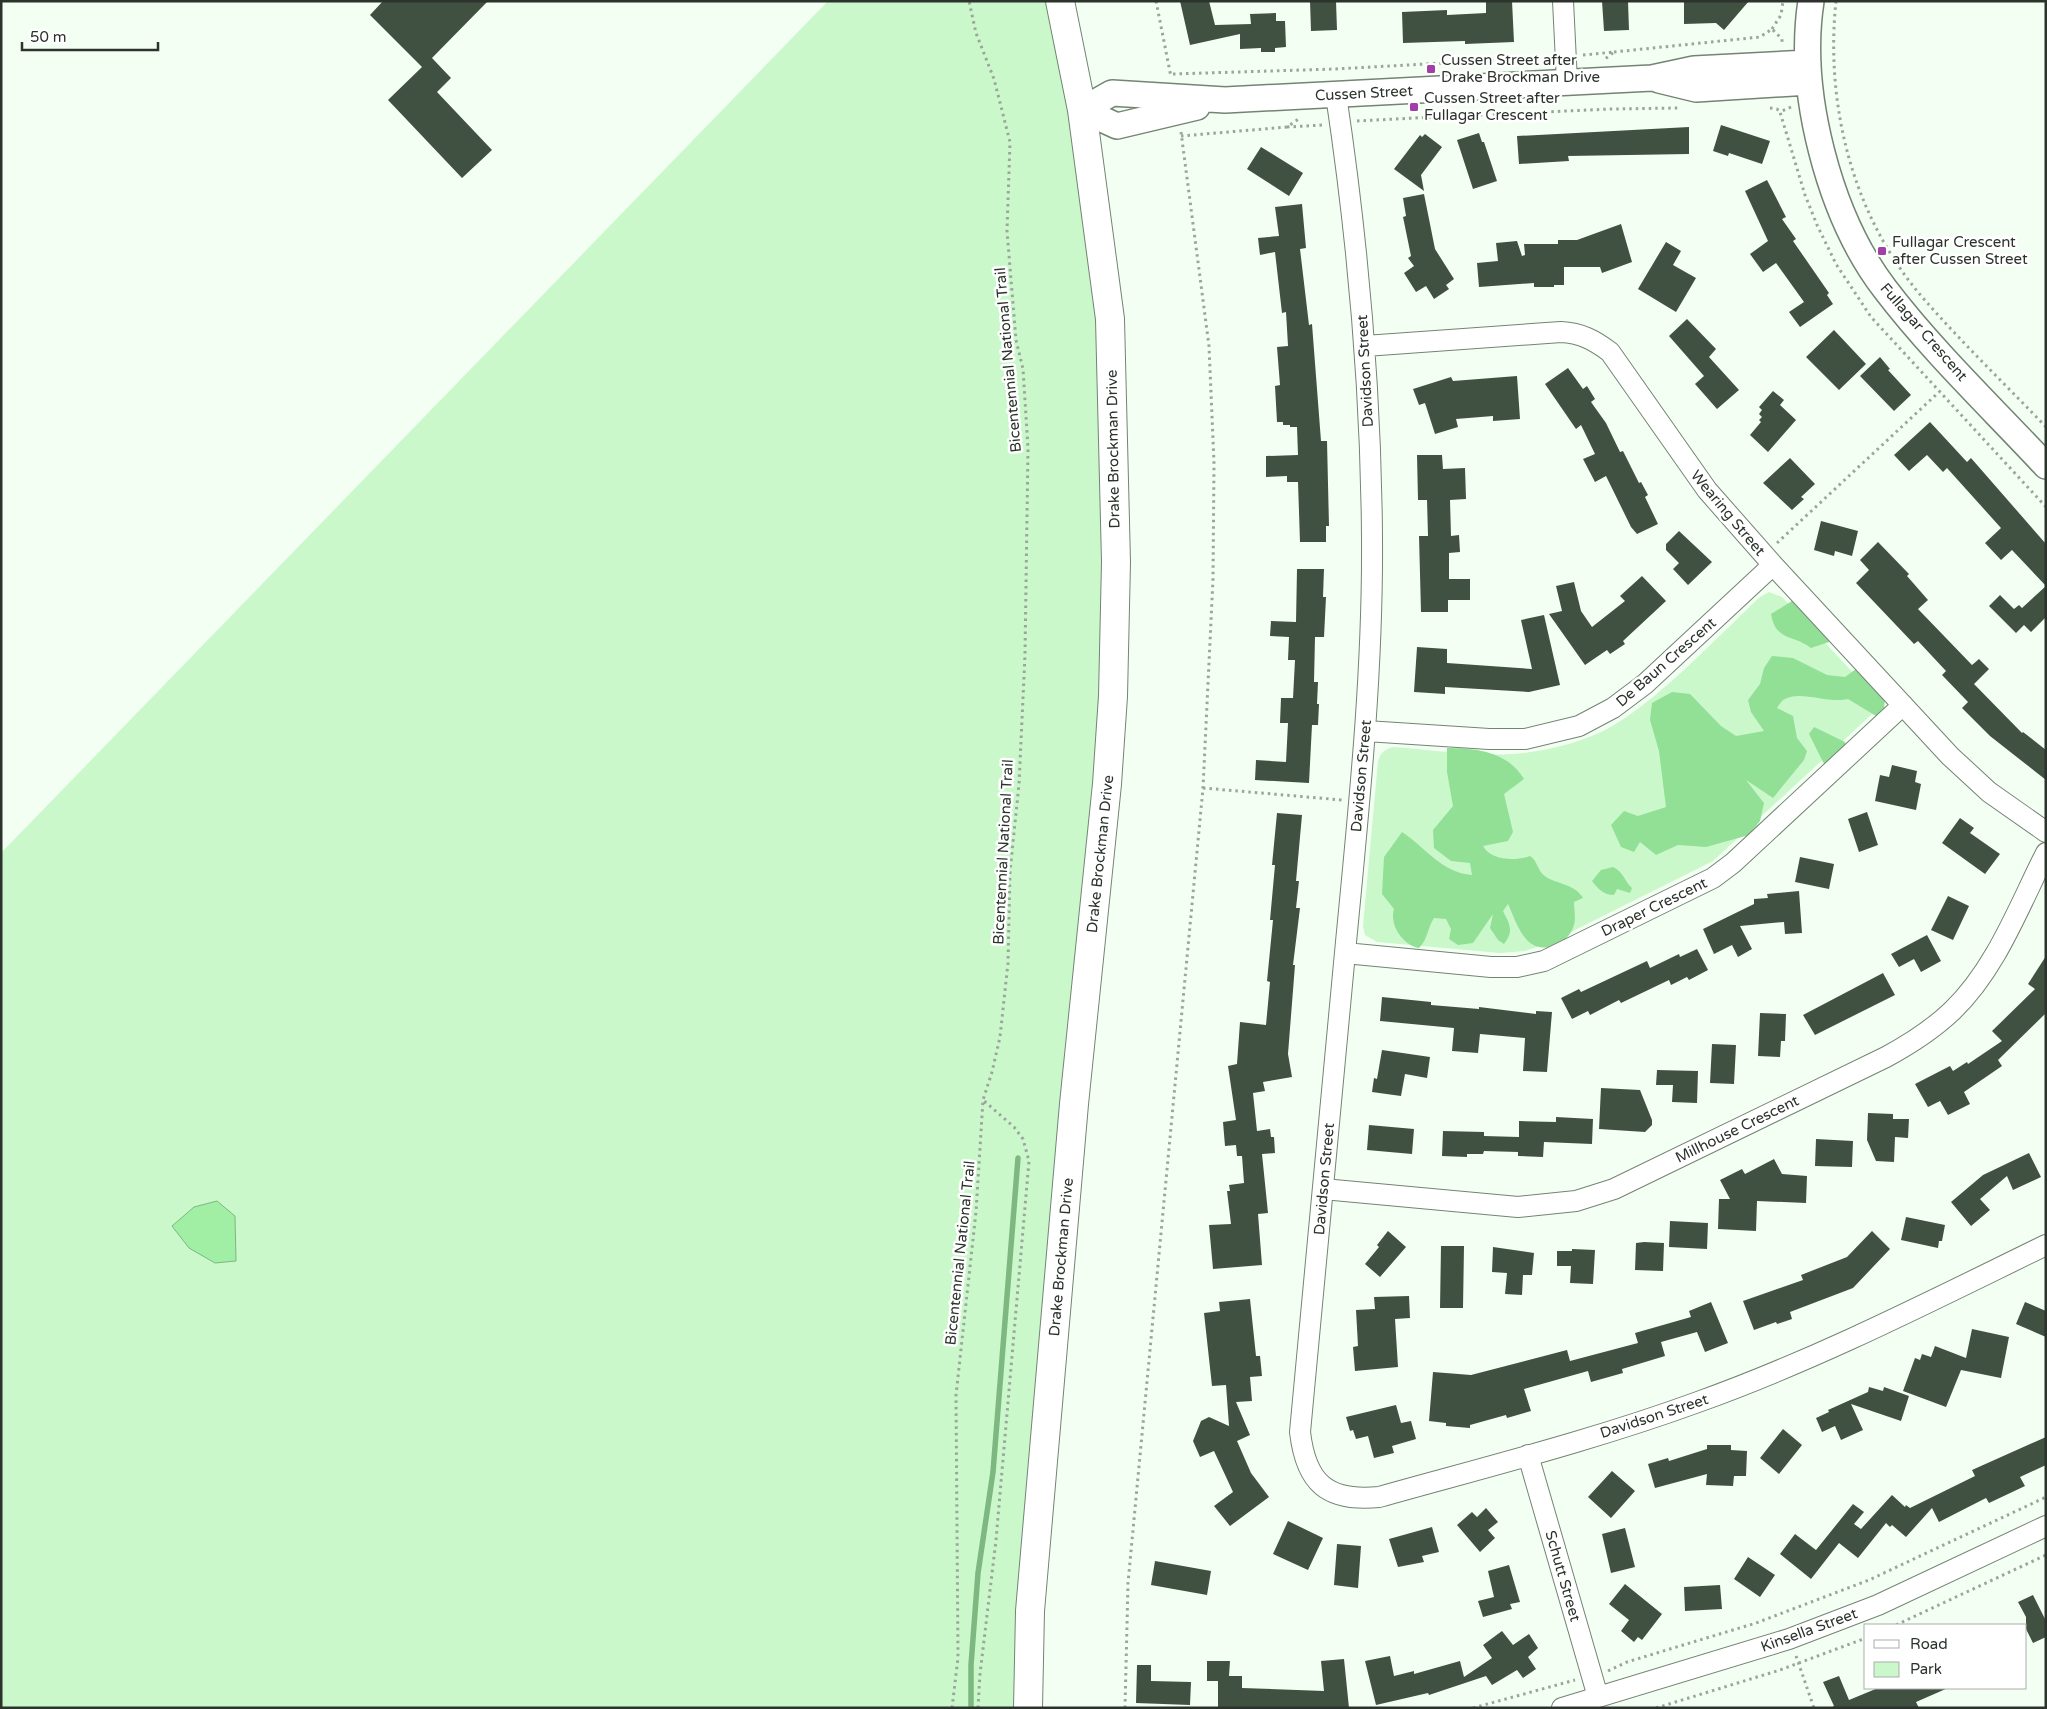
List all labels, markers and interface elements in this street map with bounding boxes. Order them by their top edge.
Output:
scale bar [22,20,159,52]
text: 50 m [30,28,67,46]
place label: Cussen Street after Drake Brockman Drive [1441,51,1600,86]
marker: Cussen Street after Drake Brockman Drive [1425,63,1437,75]
street label: Cussen Street [1314,81,1414,105]
place label: Cussen Street after Fullagar Crescent [1424,89,1560,124]
marker: Cussen Street after Fullagar Crescent [1408,101,1420,113]
place label: Fullagar Crescent after Cussen Street [1892,233,2028,268]
marker: Fullagar Crescent after Cussen Street [1876,245,1888,257]
street label: Bicentennial National Trail [991,267,1025,453]
street label: Fullagar Crescent [1877,279,1972,385]
street label: Davidson Street [1353,314,1377,428]
street label: Drake Brockman Drive [1103,369,1123,529]
street label: Wearing Street [1687,467,1769,560]
street label: De Baun Crescent [1612,613,1720,710]
street label: Davidson Street [1347,719,1375,833]
street label: Bicentennial National Trail [989,759,1017,945]
street label: Drake Brockman Drive [1083,774,1117,934]
street label: Draper Crescent [1598,873,1710,940]
street label: Millhouse Crescent [1672,1091,1802,1167]
street label: Davidson Street [1310,1122,1338,1236]
street label: Bicentennial National Trail [941,1160,979,1346]
street label: Drake Brockman Drive [1045,1177,1077,1337]
street label: Davidson Street [1598,1390,1711,1442]
street label: Schutt Street [1541,1528,1585,1624]
street label: Kinsella Street [1758,1604,1860,1656]
legend [1864,1624,2027,1689]
text: Road [1910,1635,1948,1653]
text: Park [1910,1660,1942,1678]

